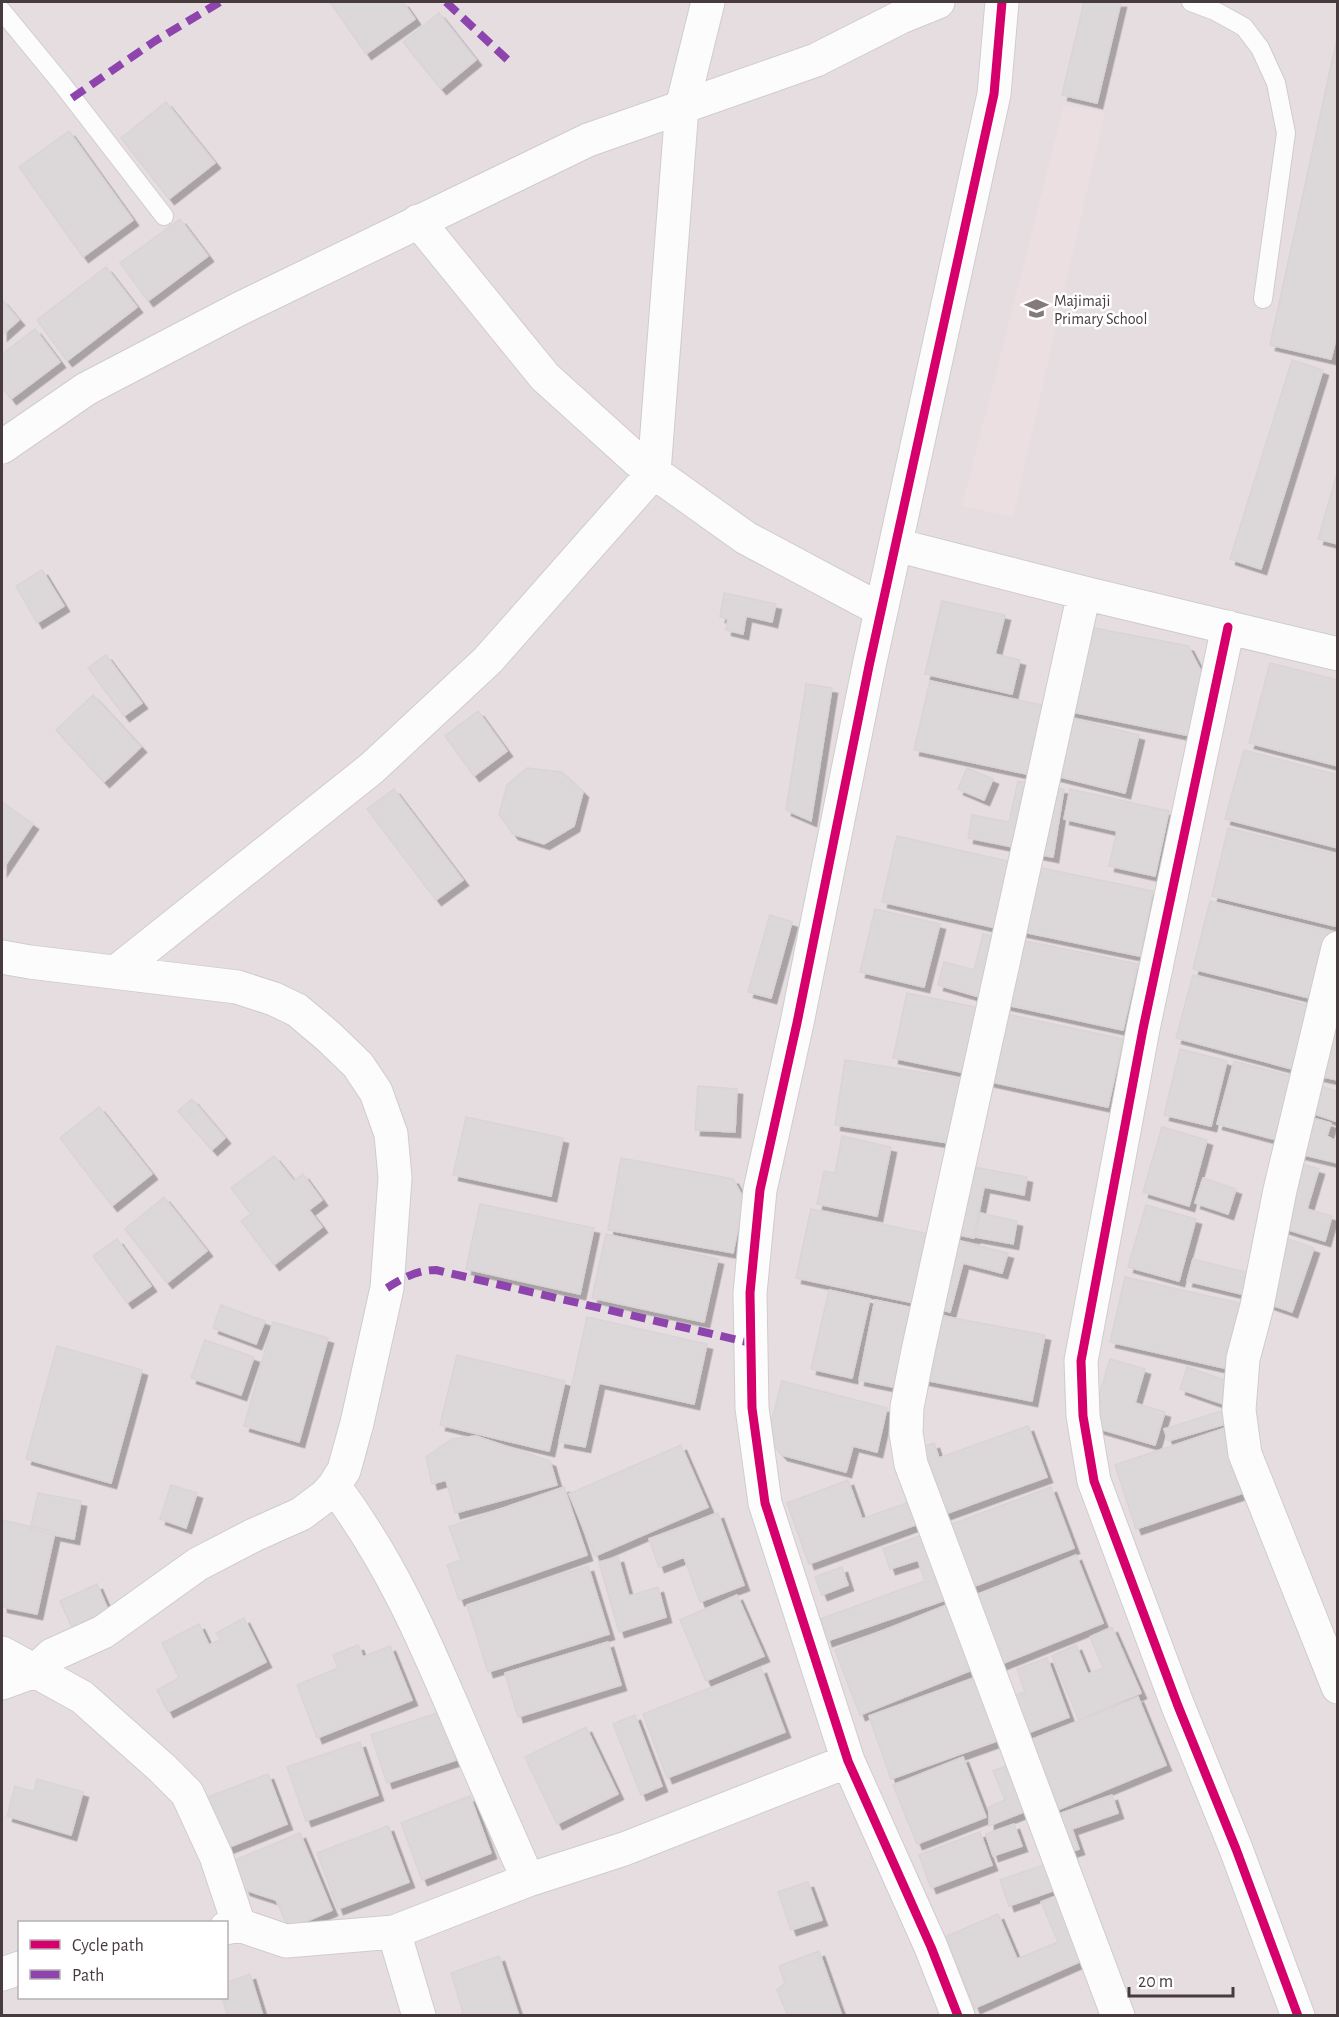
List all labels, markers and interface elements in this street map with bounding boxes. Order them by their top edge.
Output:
place label: Majimaji Primary School [1054,293,1147,328]
school or university icon: Majimaji Primary School [1023,296,1049,322]
legend [18,1921,228,1999]
text: Cycle path [72,1937,144,1955]
scale bar [1129,1960,1232,1998]
text: Path [72,1967,104,1985]
text: 20 m [1138,1973,1173,1991]

